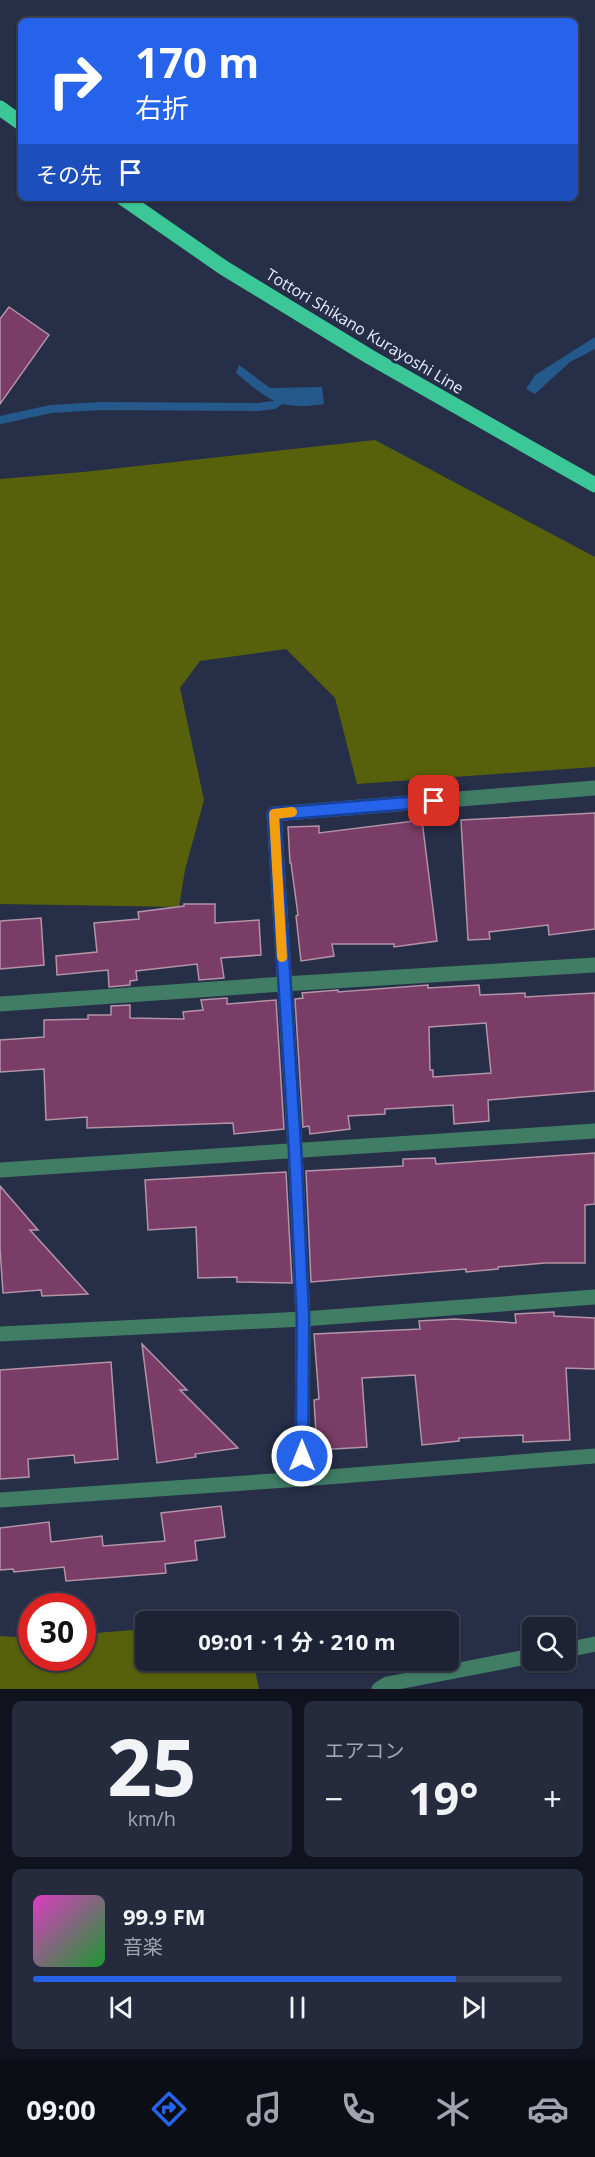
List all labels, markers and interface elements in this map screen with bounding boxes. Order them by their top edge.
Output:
text: 170 m [135,33,259,90]
icon: right [36,42,114,120]
text: 右折 [135,89,189,126]
icon: arrive [114,156,147,189]
text: その先 [36,159,102,189]
street label: Tottori Shikano Kurayoshi Line [262,263,468,399]
pin [408,775,459,826]
icon: arrive [417,784,450,817]
position arrow [270,1424,334,1488]
speed limit sign: 30 [18,1593,96,1671]
map controls [522,1617,576,1671]
button: search [522,1617,576,1671]
text: 09:01 · 1 分 · 210 m [198,1626,396,1656]
text: 25 [107,1713,196,1819]
text: エアコン [325,1737,405,1764]
text: 19° [408,1767,479,1828]
text: − [325,1776,343,1821]
text: + [543,1776,562,1821]
text: km/h [127,1805,176,1832]
text: 99.9 FM [123,1901,206,1931]
text: 音楽 [123,1933,163,1960]
icon: previous [105,1991,138,2024]
icon: pause [281,1991,314,2024]
icon: next [457,1991,490,2024]
icon: directions [148,2088,190,2130]
icon: music [243,2088,285,2130]
icon: phone [337,2088,379,2130]
icon: climate [432,2088,474,2130]
icon: car [527,2088,569,2130]
text: 09:00 [26,2091,96,2128]

